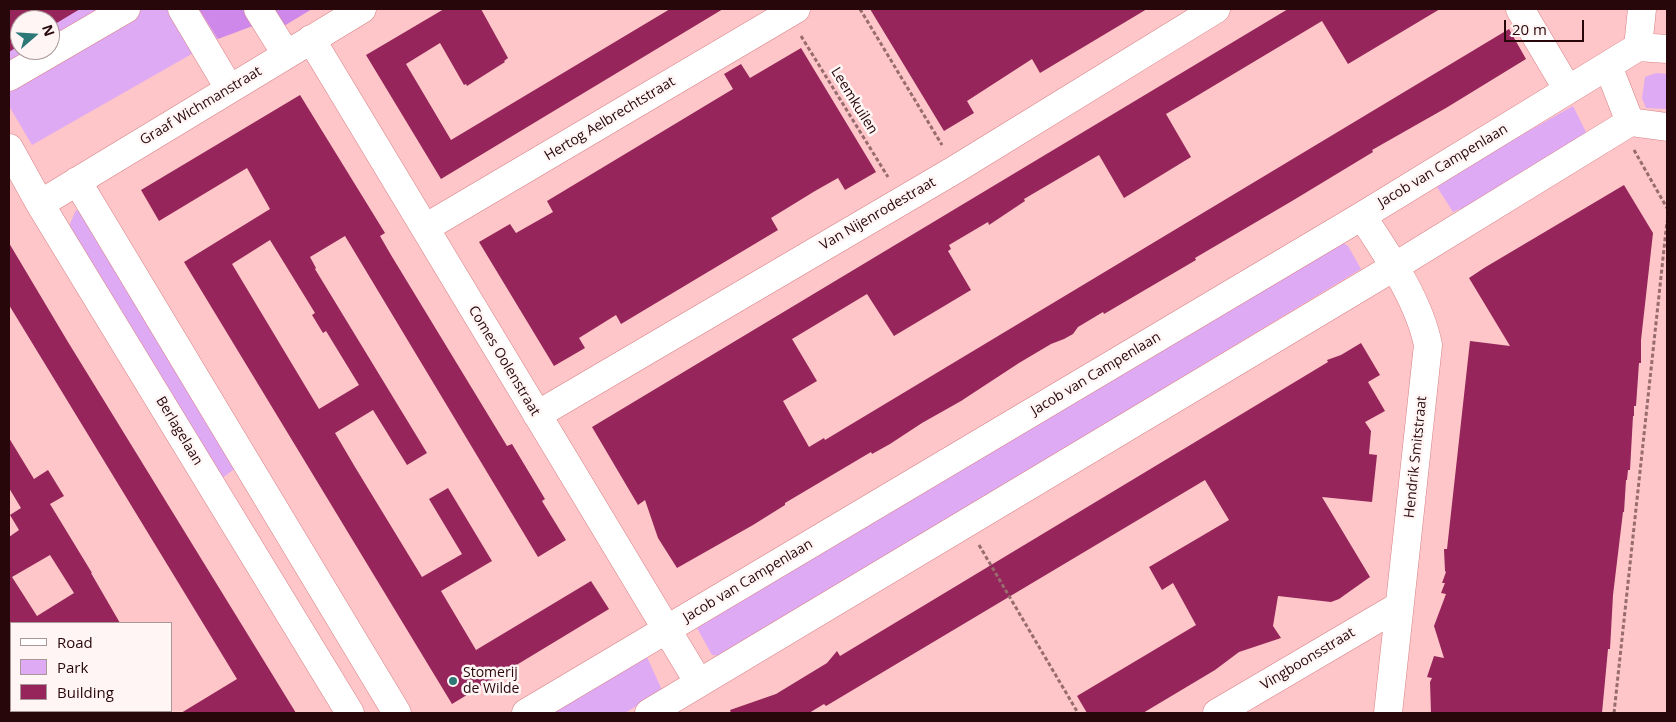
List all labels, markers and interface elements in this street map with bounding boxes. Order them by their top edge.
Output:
north arrow [10,10,60,60]
scale bar [1506,10,1586,42]
text: 20 m [1512,19,1547,39]
text: N [38,22,60,39]
street label: Graaf Wichmanstraat [137,63,265,149]
street label: Leemkuilen [827,65,881,137]
street label: Hertog Aelbrechtstraat [542,73,678,165]
street label: Jacob van Campenlaan [1375,121,1511,211]
street label: Van Nijenrodestraat [817,174,939,254]
street label: Comes Oolenstraat [464,303,544,419]
street label: Jacob van Campenlaan [1028,329,1164,419]
street label: Berlagelaan [152,394,206,468]
street label: Hendrik Smitstraat [1401,395,1431,519]
street label: Jacob van Campenlaan [680,536,816,626]
legend [10,622,172,712]
street label: Vingboonsstraat [1258,624,1358,694]
text: Road [57,632,93,652]
text: Park [57,657,88,677]
place label: Stomerij de Wilde [463,665,519,698]
marker: Stomerij de Wilde [447,675,459,687]
text: Building [57,682,114,702]

